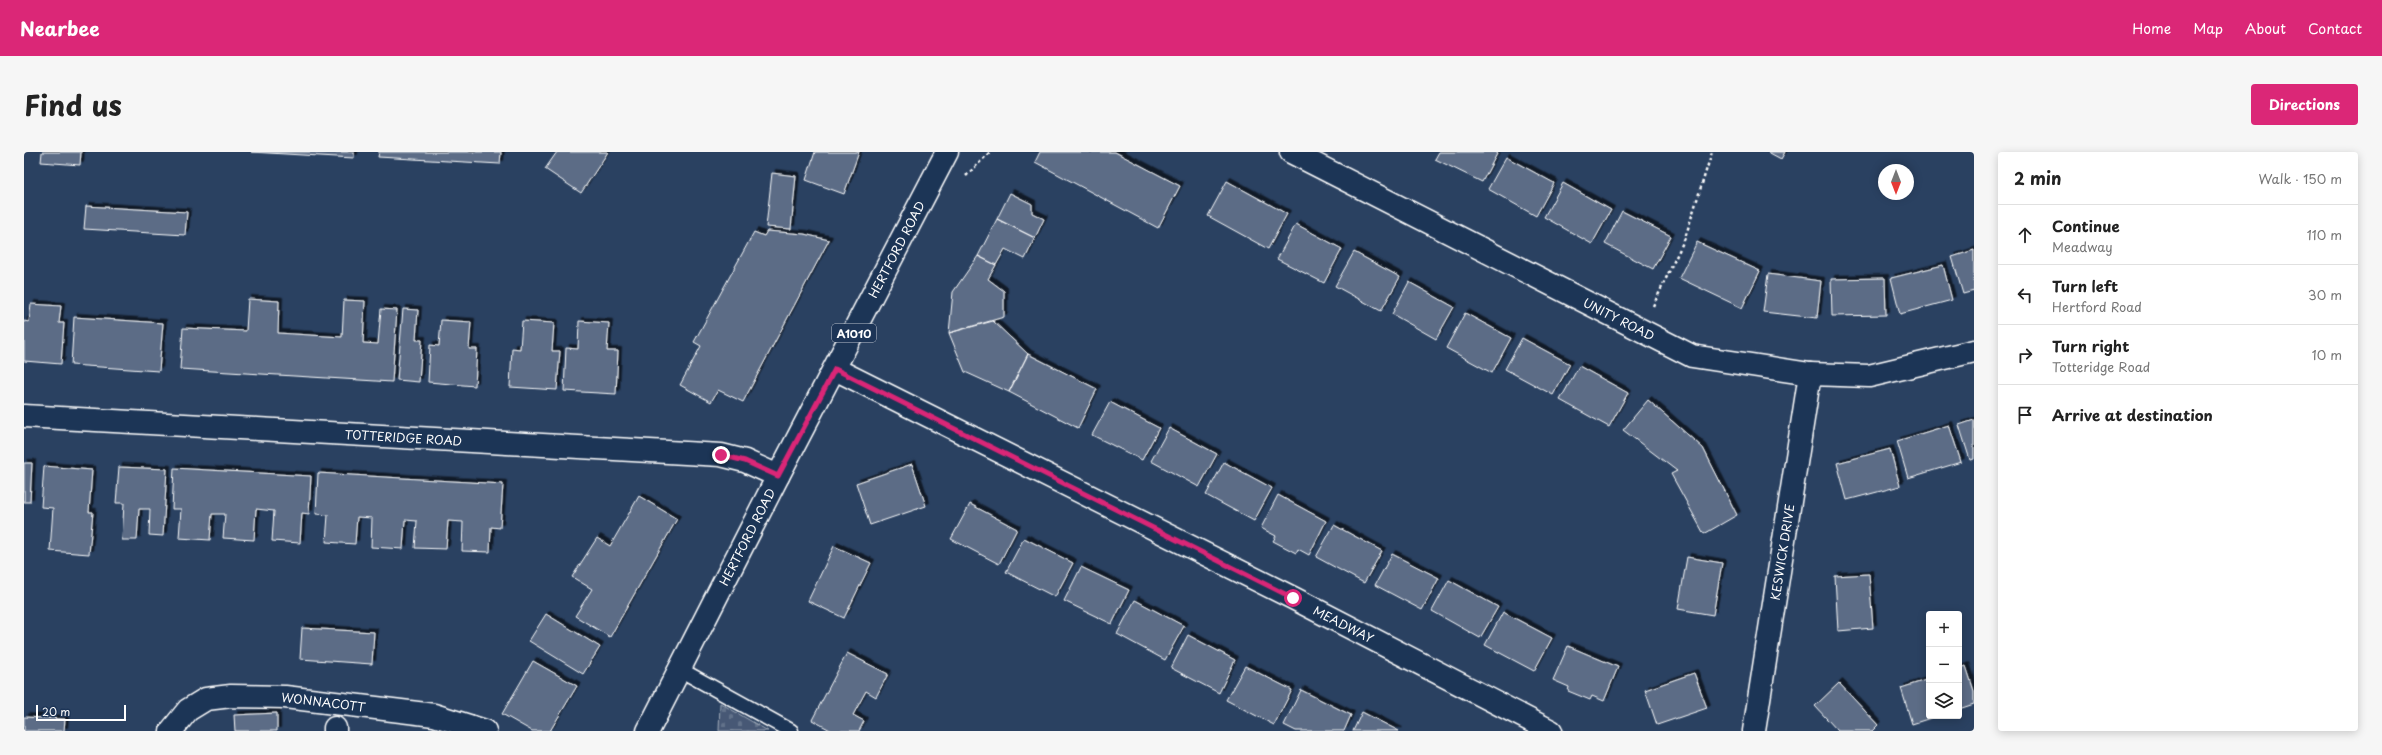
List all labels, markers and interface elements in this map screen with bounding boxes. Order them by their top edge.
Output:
text: Nearbee [20,14,100,42]
text: Home [2132,18,2171,39]
text: Map [2193,18,2223,39]
text: About [2245,18,2286,39]
text: Contact [2308,18,2362,39]
text: Find us [24,83,122,126]
button: Directions [2251,84,2358,125]
north arrow [1878,164,1914,200]
text: 2 min [2014,165,2061,191]
text: Walk · 150 m [2258,169,2342,188]
street label: HERTFORD ROAD [864,198,929,301]
text: Continue [2052,214,2120,237]
icon: ahead [2014,224,2036,246]
text: 110 m [2307,225,2342,244]
text: Meadway [2052,237,2113,256]
text: Turn left [2052,274,2118,297]
icon: left [2014,284,2036,306]
text: 30 m [2308,285,2342,304]
street label: UNITY ROAD [1580,293,1658,345]
text: Hertford Road [2052,297,2142,316]
road number: A1010 [832,324,876,342]
text: Turn right [2052,334,2129,357]
icon: right [2014,344,2036,366]
text: 10 m [2312,345,2342,364]
text: Totteridge Road [2052,357,2150,376]
text: Arrive at destination [2052,403,2213,426]
icon: arrive [2014,404,2036,426]
street label: TOTTERIDGE ROAD [344,425,463,449]
route end [712,446,730,464]
street label: HERTFORD ROAD [715,485,779,589]
street label: KESWICK DRIVE [1766,503,1798,602]
route start [1284,589,1302,607]
street label: MEADWAY [1310,601,1377,647]
map controls [1926,611,1962,719]
button: + [1926,611,1962,647]
button: − [1926,647,1962,683]
button: layers [1926,683,1962,719]
street label: WONNACOTT [280,688,367,716]
scale bar [36,703,126,722]
text: 20 m [42,703,70,720]

